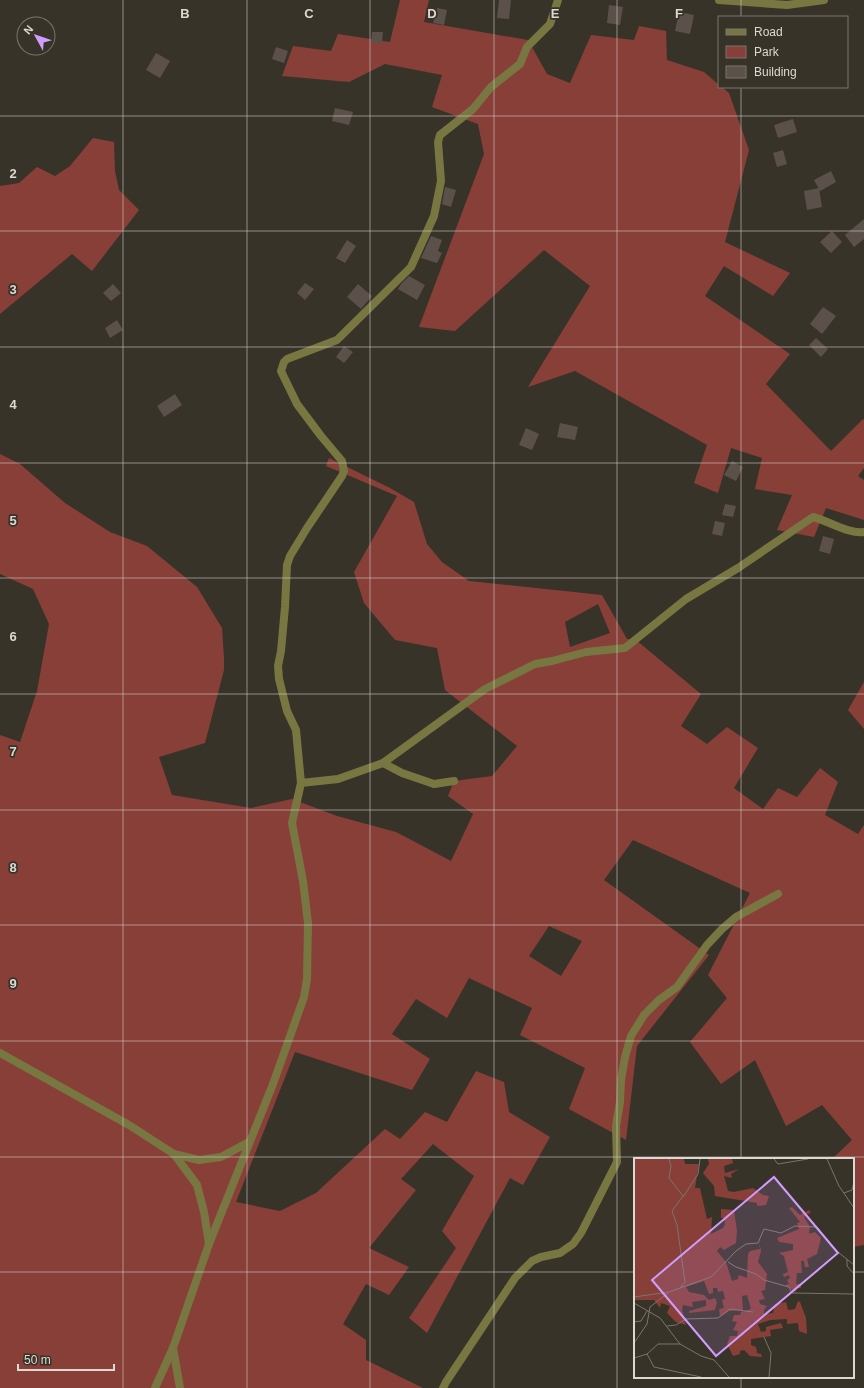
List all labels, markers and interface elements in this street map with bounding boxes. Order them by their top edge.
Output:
text: B [180,6,190,21]
text: C [304,6,314,21]
text: D [427,6,437,21]
text: E [551,6,560,21]
text: F [675,6,683,21]
north arrow [16,16,56,56]
legend [718,16,848,88]
text: N [21,23,36,36]
text: Road [754,25,783,39]
text: Park [754,45,780,59]
text: Building [754,65,797,79]
text: 2 [9,166,17,181]
text: 3 [9,282,17,297]
text: 4 [9,397,17,412]
text: 5 [9,513,17,528]
text: 6 [9,629,17,644]
text: 7 [9,744,17,759]
text: 8 [9,860,17,875]
text: 9 [9,976,17,991]
inset map [634,1158,854,1378]
scale bar [18,1346,114,1372]
text: 50 m [24,1353,51,1367]

